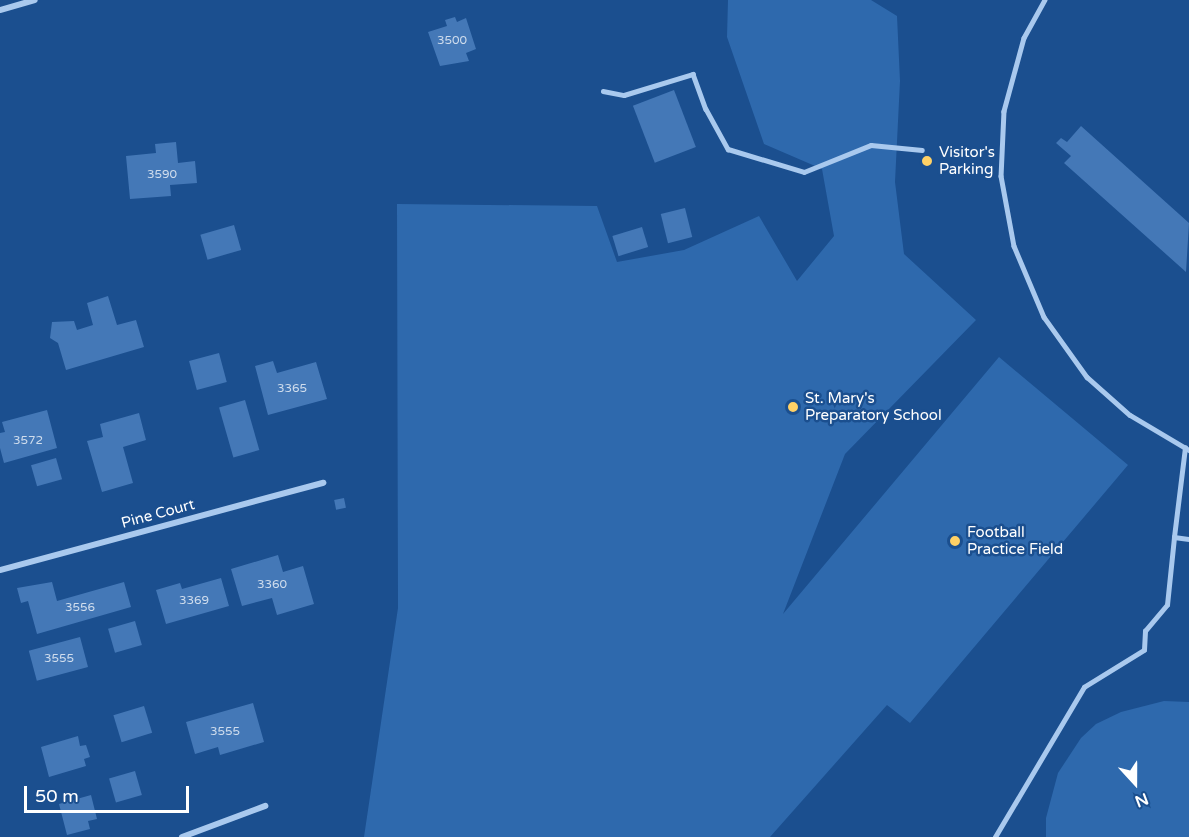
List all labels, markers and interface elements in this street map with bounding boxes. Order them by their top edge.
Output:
house number: 3500 [437,34,467,48]
place label: Visitor's Parking [939,143,995,178]
marker: Visitor's Parking [920,154,934,168]
house number: 3590 [147,168,177,182]
house number: 3365 [277,382,307,396]
place label: St. Mary's Preparatory School [805,389,942,424]
marker: St. Mary's Preparatory School [786,400,800,414]
house number: 3572 [13,434,43,448]
street label: Pine Court [119,496,197,532]
place label: Football Practice Field [967,523,1063,558]
marker: Football Practice Field [948,534,962,548]
house number: 3360 [257,578,287,592]
house number: 3369 [179,594,209,608]
house number: 3556 [65,601,95,615]
house number: 3555 [44,652,74,666]
house number: 3555 [210,725,240,739]
north arrow [1105,753,1165,813]
scale bar [27,774,192,812]
text: 50 m [35,785,79,807]
text: N [1132,788,1151,811]

